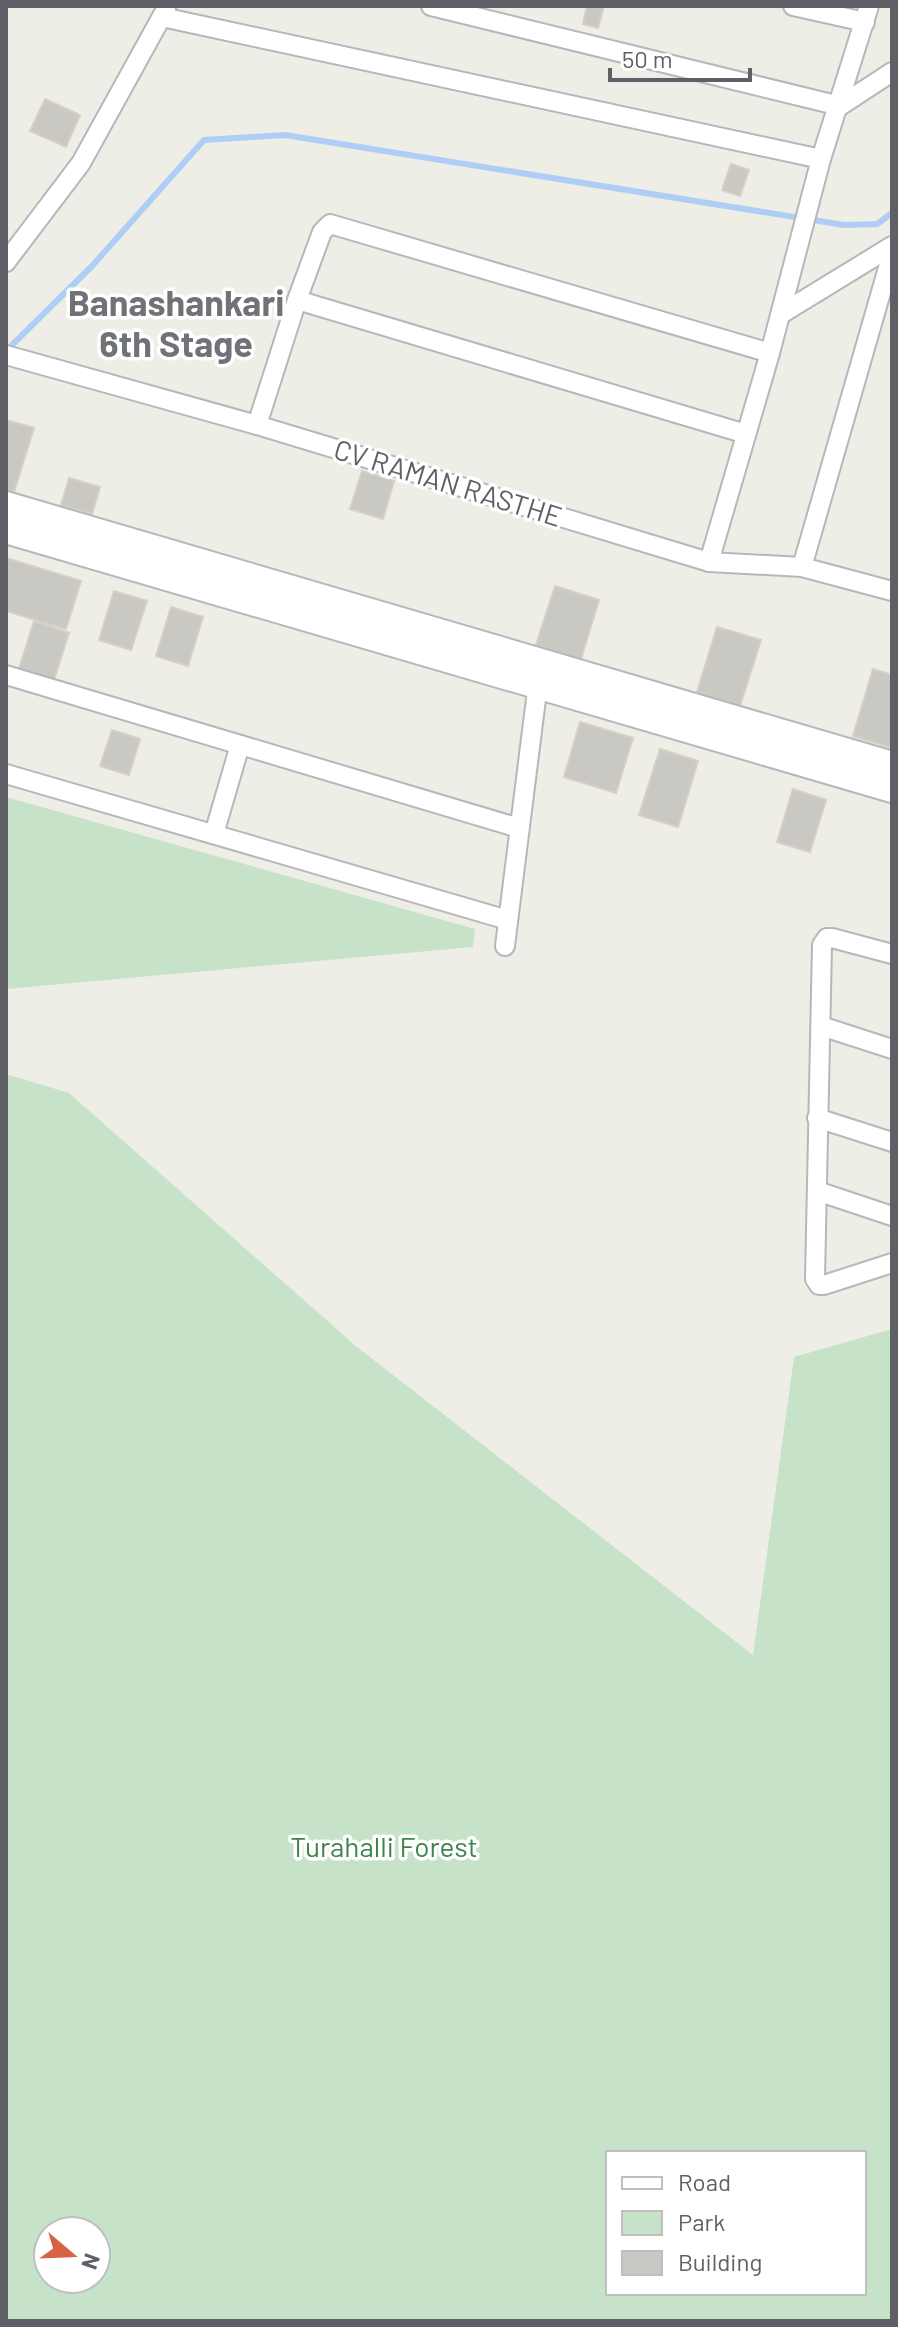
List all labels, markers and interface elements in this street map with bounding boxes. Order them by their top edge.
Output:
scale bar [610,32,750,82]
text: 50 m [622,44,673,73]
district label: Banashankari 6th Stage [68,280,284,364]
street label: CV RAMAN RASTHE [330,431,566,533]
park label: Turahalli Forest [290,1829,478,1863]
legend [606,2151,866,2295]
text: Road [678,2167,731,2196]
text: Park [678,2207,725,2236]
north arrow [32,2215,112,2295]
text: Building [678,2247,762,2276]
text: N [77,2251,107,2273]

